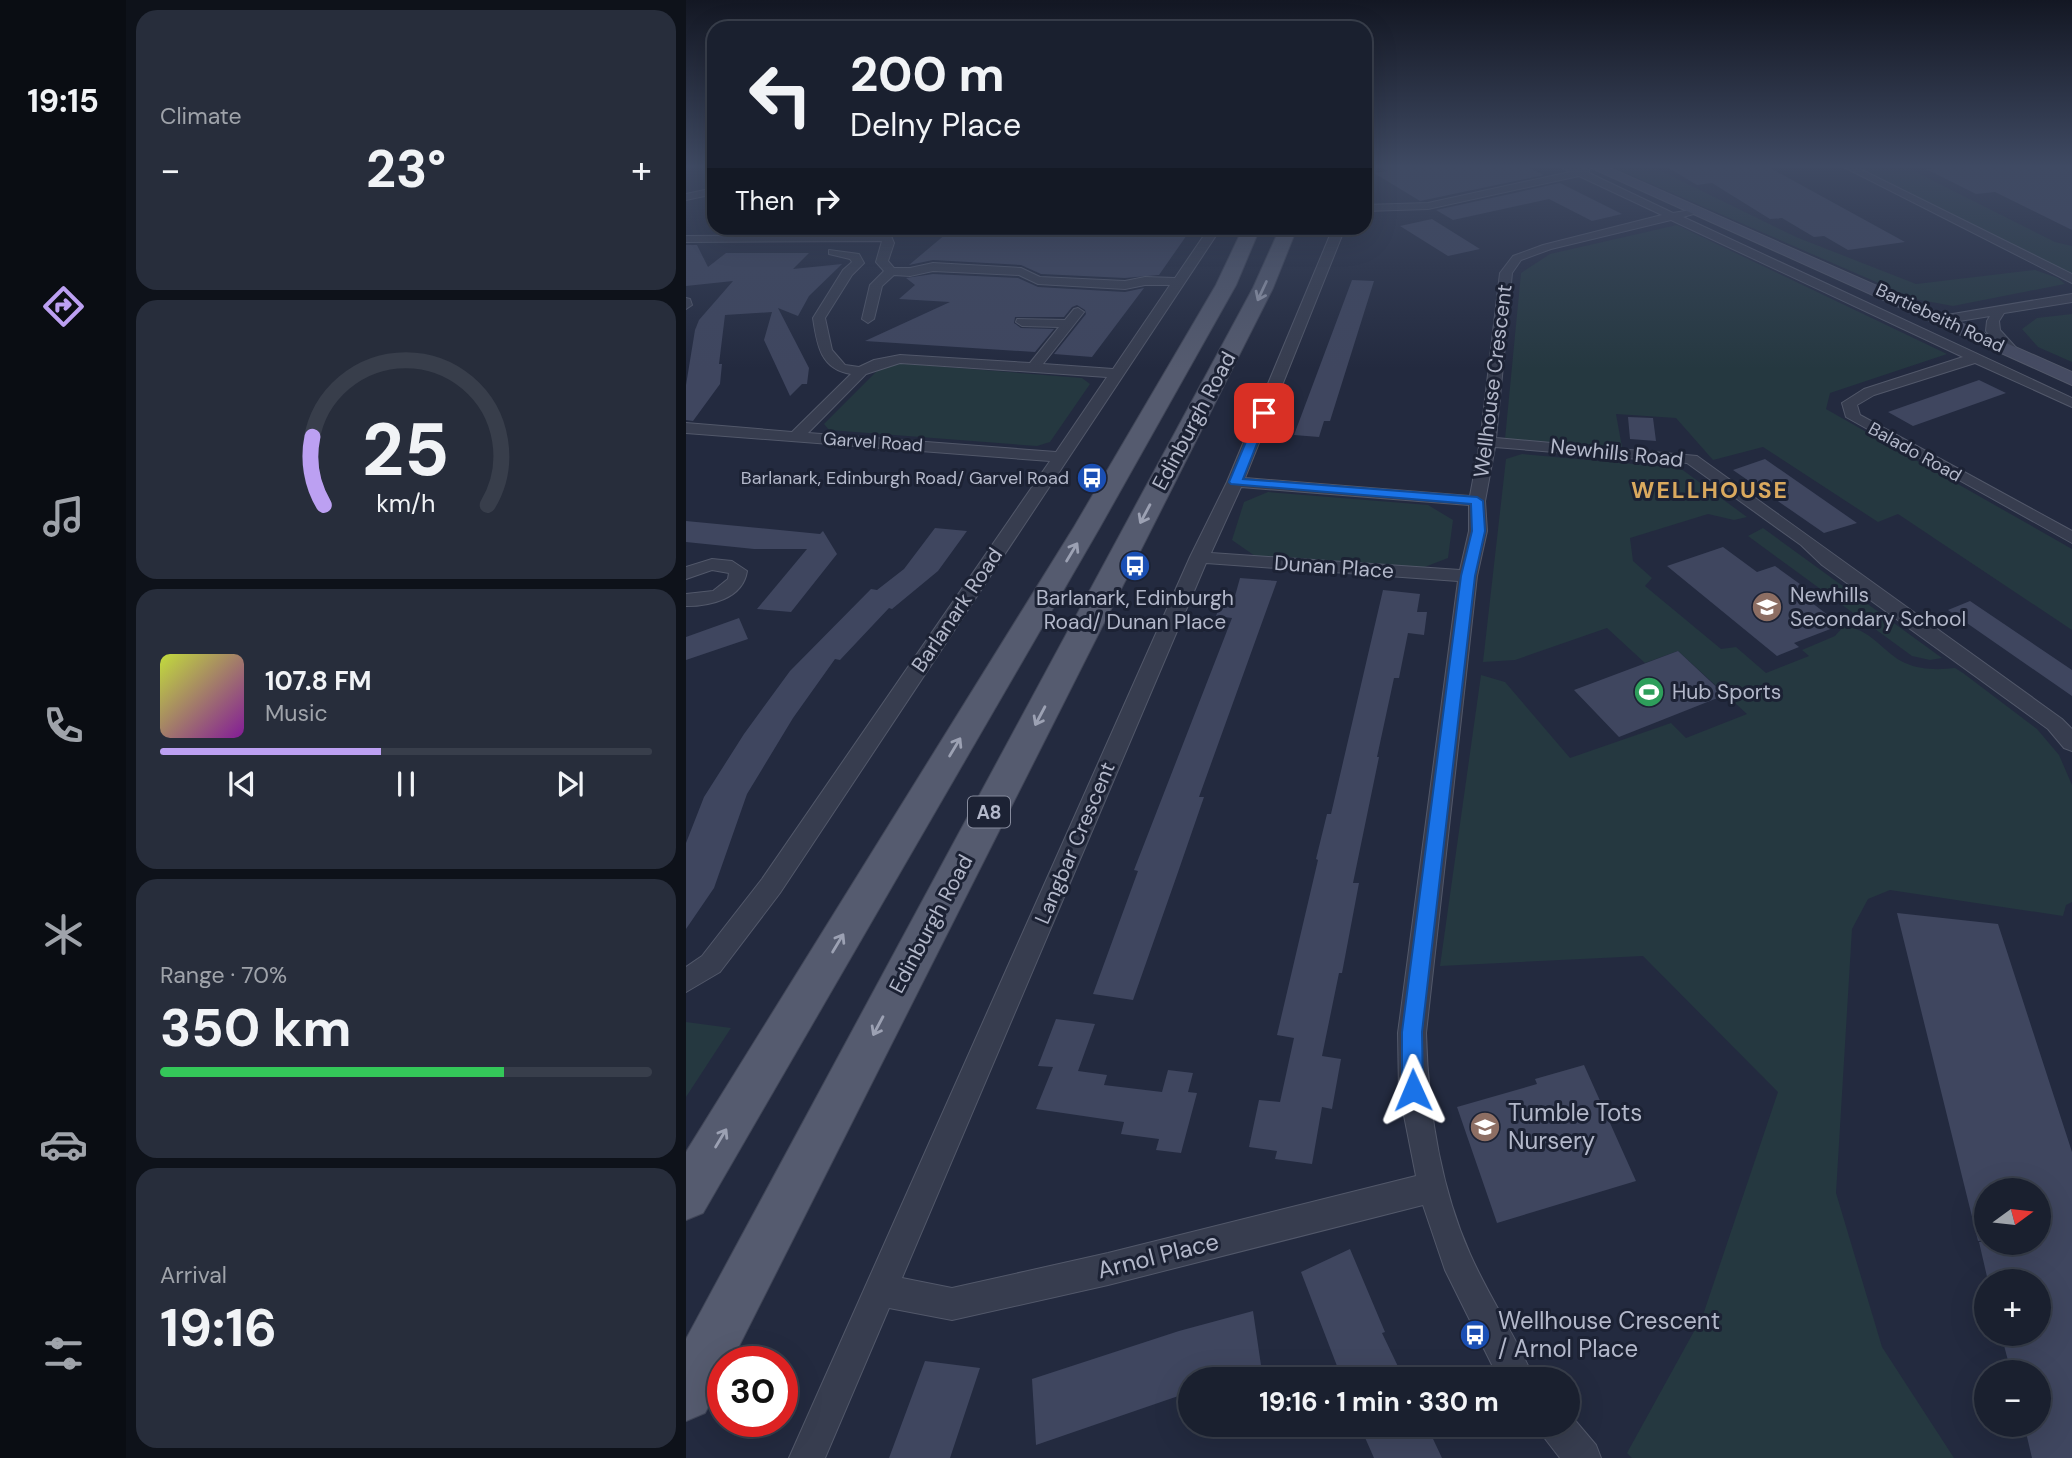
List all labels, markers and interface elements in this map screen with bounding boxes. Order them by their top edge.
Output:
text: 200 m [850,42,1005,106]
icon: left [735,49,826,140]
text: 19:15 [27,80,99,122]
text: Climate [160,101,242,131]
text: Delny Place [850,104,1021,146]
text: 23° [366,135,446,203]
text: − [160,145,181,195]
text: + [631,145,652,195]
icon: right [808,182,846,220]
text: Then [735,184,794,218]
street label: Bartiebeith Road [1872,278,2008,358]
one-way arrow [1254,280,1267,301]
icon: directions [39,282,88,331]
street label: Wellhouse Crescent [1467,283,1519,479]
street label: Edinburgh Road [1146,347,1242,495]
pin [1234,383,1294,443]
icon: arrive [1245,394,1283,432]
text: 25 [362,404,450,499]
street label: Balado Road [1864,417,1966,487]
street label: Garvel Road [822,427,924,457]
street label: Newhills Road [1549,432,1685,474]
bus stop icon: Barlanark, Edinburgh Road/ Garvel Road [1075,461,1109,495]
place label: Barlanark, Edinburgh Road/ Garvel Road [741,466,1069,490]
district label: WELLHOUSE [1631,475,1789,505]
text: km/h [376,487,436,520]
icon: music [39,492,88,541]
one-way arrow [1138,503,1151,524]
street label: Barlanark Road [905,542,1009,678]
one-way arrow [1065,543,1079,563]
bus stop icon: Barlanark, Edinburgh Road/ Dunan Place [1118,549,1152,583]
street label: Dunan Place [1273,549,1395,585]
place label: Newhills Secondary School [1790,581,1966,633]
place label: Barlanark, Edinburgh Road/ Dunan Place [1036,584,1234,636]
school or university icon: Newhills Secondary School [1750,590,1784,624]
text: 107.8 FM [265,664,372,698]
sports icon: Hub Sports [1632,675,1666,709]
place label: Hub Sports [1672,678,1781,706]
text: Music [265,698,328,728]
icon: phone [39,701,88,750]
one-way arrow [1032,705,1046,725]
one-way arrow [948,738,962,758]
street label: Langbar Crescent [1028,758,1122,928]
icon: previous [223,765,261,803]
icon: pause [387,765,425,803]
icon: next [551,765,589,803]
road number: A8 [968,796,1010,828]
street label: Edinburgh Road [883,850,979,998]
icon: climate [39,910,88,959]
one-way arrow [831,933,845,953]
text: Range · 70% [160,960,287,990]
text: 350 km [160,994,352,1062]
one-way arrow [870,1015,884,1036]
position arrow [1376,1053,1450,1127]
place label: Tumble Tots Nursery [1508,1097,1642,1156]
school or university icon: Tumble Tots Nursery [1468,1110,1502,1144]
icon: car [39,1120,88,1169]
one-way arrow [714,1128,728,1148]
north arrow [1974,1178,2051,1255]
map controls [1974,1178,2051,1437]
street label: Arnol Place [1094,1225,1222,1286]
text: Arrival [160,1260,227,1290]
button: + [1974,1269,2051,1346]
text: 19:16 [160,1294,277,1362]
place label: Wellhouse Crescent / Arnol Place [1498,1305,1720,1364]
bus stop icon: Wellhouse Crescent / Arnol Place [1458,1318,1492,1352]
icon: filters [39,1329,88,1378]
speed limit sign: 30 [707,1346,798,1437]
button: − [1974,1360,2051,1437]
text: 19:16 · 1 min · 330 m [1259,1385,1499,1419]

